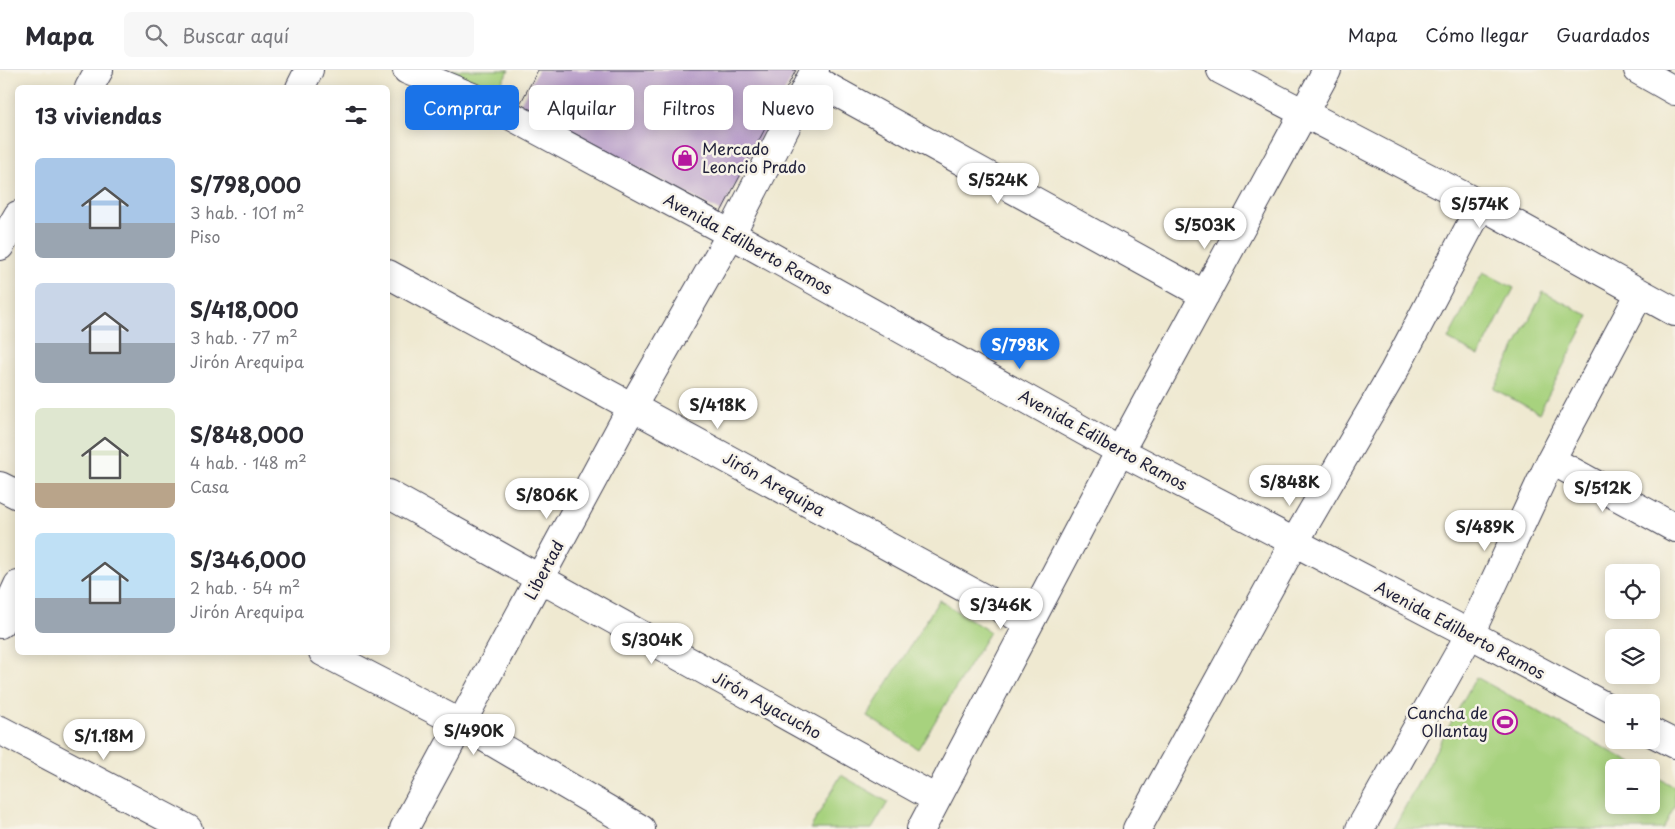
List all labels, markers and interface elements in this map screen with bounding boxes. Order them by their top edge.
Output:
search box [124,12,474,57]
text: Mapa [25,17,94,53]
icon: search [142,21,170,49]
text: Buscar aquí [182,21,289,49]
text: Mapa [1348,21,1397,48]
text: Cómo llegar [1425,21,1528,48]
text: Guardados [1556,21,1650,48]
chip: Comprar [405,85,519,130]
chip: Alquilar [529,85,634,130]
chip: Filtros [644,85,733,130]
chip: Nuevo [743,85,833,130]
text: 13 viviendas [35,99,162,131]
icon: filters [342,101,370,129]
place label: Mercado Leoncio Prado [702,136,806,178]
shop icon: Mercado Leoncio Prado [672,145,698,171]
pin: S/524K [957,162,1039,205]
text: S/524K [968,167,1028,191]
text: S/798,000 [190,168,301,200]
icon: home [75,178,135,238]
pin: S/574K [1439,186,1521,229]
street label: Avenida Edilberto Ramos [660,187,837,300]
text: S/574K [1451,191,1509,215]
text: 3 hab. · 101 m² [190,200,304,224]
pin: S/503K [1164,208,1246,250]
text: S/503K [1175,212,1235,236]
text: Piso [190,224,220,248]
text: S/418,000 [190,293,299,325]
icon: home [75,303,135,363]
text: 3 hab. · 77 m² [190,325,298,349]
pin: S/798K [979,328,1061,370]
text: S/798K [991,332,1049,356]
text: Jirón Arequipa [190,349,304,373]
street label: Avenida Edilberto Ramos [1015,383,1192,496]
pin: S/418K [677,388,759,430]
text: S/418K [690,392,746,416]
text: S/848,000 [190,418,304,450]
icon: home [75,428,135,488]
street label: Jirón Arequipa [719,445,830,521]
text: 4 hab. · 148 m² [190,450,307,474]
pin: S/848K [1249,464,1331,507]
text: S/848K [1260,469,1320,493]
pin: S/512K [1562,470,1644,513]
text: Casa [190,474,229,498]
text: S/512K [1574,475,1632,499]
pin: S/806K [506,478,588,520]
text: S/806K [516,482,578,506]
pin: S/489K [1444,510,1526,552]
text: S/489K [1456,514,1514,538]
street label: Libertad [517,536,569,604]
text: S/346,000 [190,543,306,575]
icon: home [75,553,135,613]
map controls [1605,564,1660,814]
button: locate [1605,564,1660,619]
street label: Avenida Edilberto Ramos [1371,574,1550,684]
text: 2 hab. · 54 m² [190,575,300,599]
pin: S/346K [960,588,1042,630]
text: S/346K [970,592,1032,616]
text: Jirón Arequipa [190,599,304,623]
pin: S/304K [611,622,693,665]
text: S/304K [621,627,683,651]
button: layers [1605,629,1660,684]
street label: Jirón Ayacucho [709,664,826,744]
button: + [1605,694,1660,749]
place label: Cancha de Ollantay [1407,700,1488,742]
sports icon: Cancha de Ollantay [1492,709,1518,735]
pin: S/490K [433,714,515,756]
pin: S/1.18M [58,718,150,761]
text: S/490K [444,718,504,742]
text: S/1.18M [74,723,134,747]
button: − [1605,759,1660,814]

